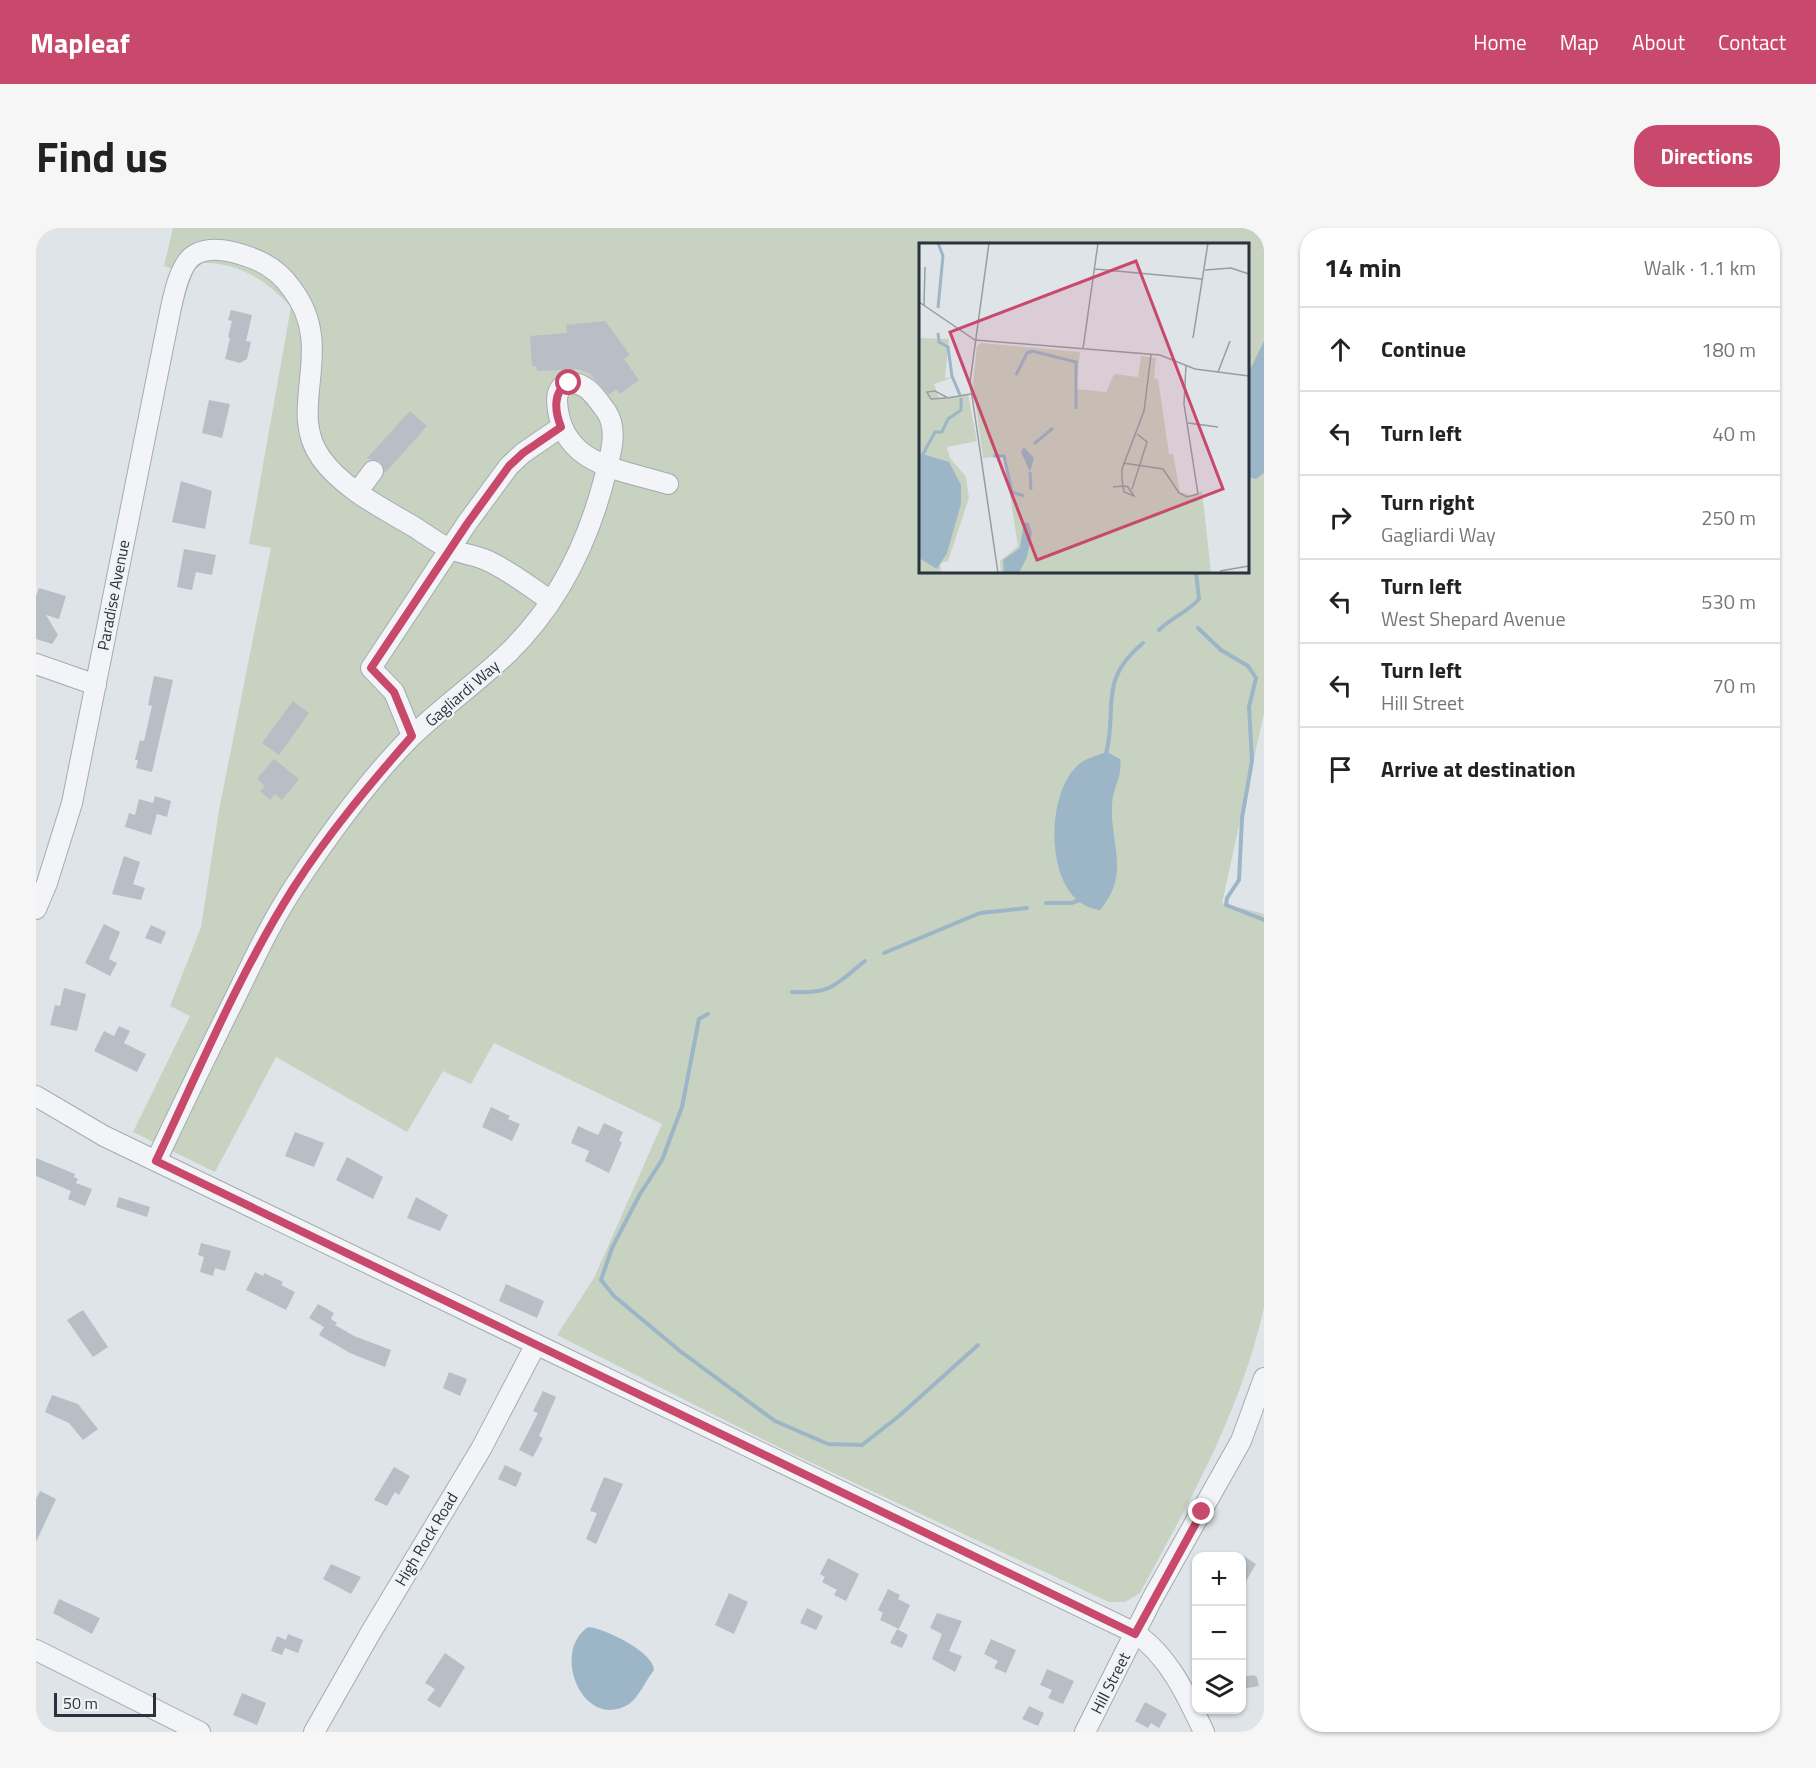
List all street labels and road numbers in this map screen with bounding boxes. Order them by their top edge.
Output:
street label: Paradise Avenue [91,538,135,652]
street label: Gagliardi Way [420,654,505,732]
street label: High Rock Road [389,1488,463,1590]
street label: Hill Street [1084,1648,1136,1718]

